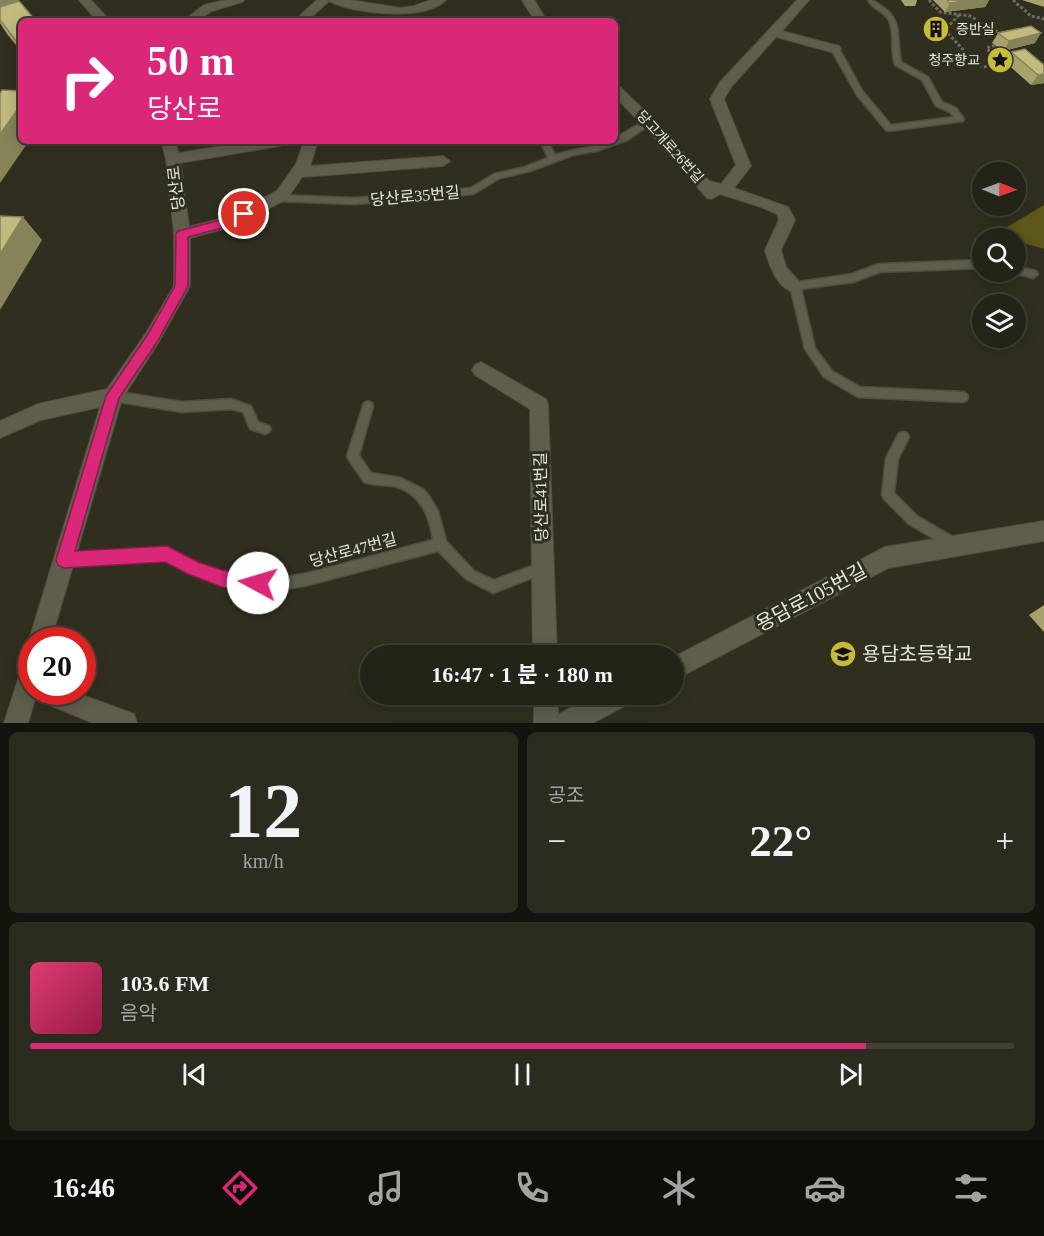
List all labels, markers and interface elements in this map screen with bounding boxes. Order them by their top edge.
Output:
building icon: 증반실 [921,14,951,44]
place label: 증반실 [956,22,995,37]
text: 50 m [147,38,235,84]
icon: right [48,42,126,120]
place icon: 청주향교 [985,45,1015,75]
place label: 청주향교 [928,53,980,68]
text: 당산로 [147,94,222,124]
street label: 당고개로26번길 [634,108,706,186]
north arrow [972,162,1026,216]
map controls [972,162,1026,348]
street label: 당산로 [165,165,187,211]
street label: 당산로35번길 [370,184,460,208]
pin [218,188,269,239]
icon: arrive [227,197,260,230]
button: search [972,228,1026,282]
button: layers [972,294,1026,348]
street label: 당산로41번길 [532,452,550,542]
street label: 당산로47번길 [308,530,398,570]
position arrow [226,551,290,615]
street label: 용담로105번길 [752,559,870,635]
speed limit sign: 20 [18,627,96,705]
school or university icon: 용담초등학교 [828,639,858,669]
place label: 용담초등학교 [862,643,972,665]
text: 16:47 · 1 분 · 180 m [431,662,613,687]
text: 12 [224,767,302,854]
text: 공조 [548,784,584,806]
text: 22° [749,816,812,866]
text: − [548,823,566,859]
text: + [995,823,1014,859]
text: km/h [243,850,284,872]
text: 103.6 FM [120,971,209,996]
text: 음악 [120,1002,157,1024]
icon: previous [178,1058,211,1091]
icon: pause [506,1058,539,1091]
icon: next [834,1058,867,1091]
icon: directions [219,1167,261,1209]
icon: music [365,1167,407,1209]
icon: phone [511,1167,553,1209]
icon: climate [658,1167,700,1209]
icon: car [804,1167,846,1209]
icon: filters [950,1167,992,1209]
text: 16:46 [52,1173,115,1203]

